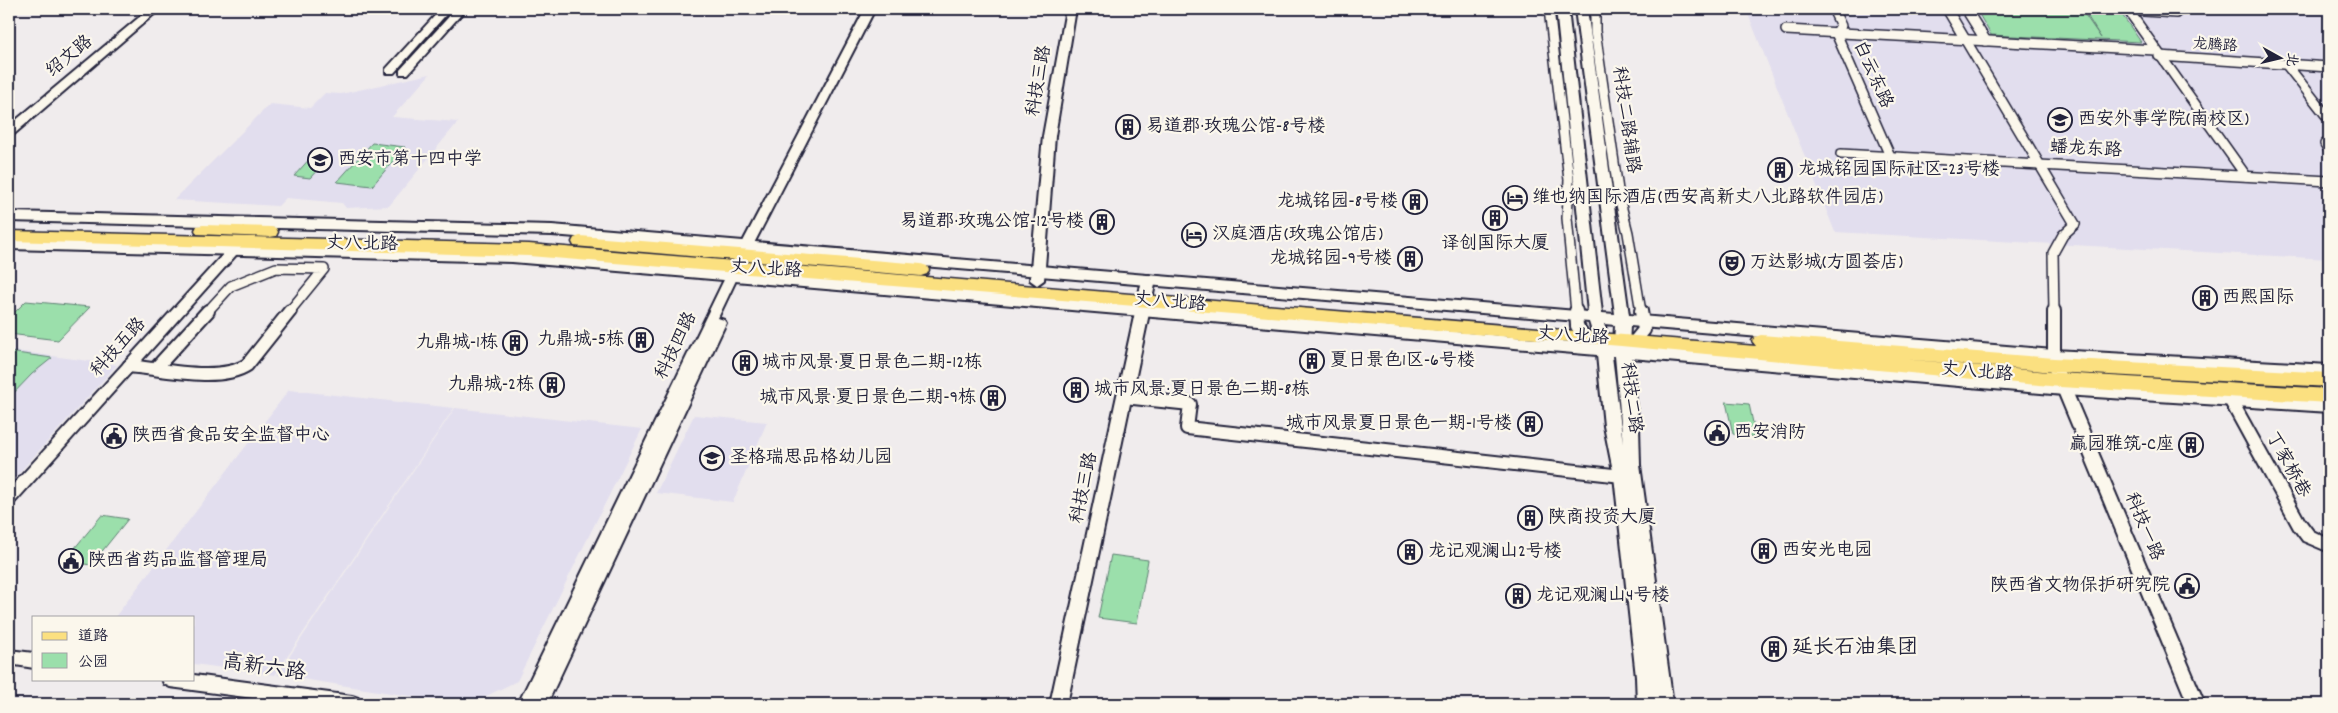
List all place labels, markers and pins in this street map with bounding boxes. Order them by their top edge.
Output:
school or university icon: 西安外事学院(南校区) [2047,107,2073,133]
place label: 西安外事学院(南校区) [2078,108,2249,133]
building icon: 易道郡·玫瑰公馆-8号楼 [1115,114,1141,140]
place label: 易道郡·玫瑰公馆-8号楼 [1146,115,1326,140]
school or university icon: 西安市第十四中学 [307,147,333,173]
place label: 西安市第十四中学 [338,148,482,173]
building icon: 龙城铭园国际社区-23号楼 [1767,157,1793,183]
place label: 龙城铭园国际社区-23号楼 [1798,158,2000,183]
hotel icon: 维也纳国际酒店(西安高新丈八北路软件园店) [1502,185,1528,211]
place label: 维也纳国际酒店(西安高新丈八北路软件园店) [1532,186,1883,211]
building icon: 龙城铭园-8号楼 [1402,189,1428,215]
place label: 龙城铭园-8号楼 [1277,190,1398,215]
building icon: 译创国际大厦 [1482,205,1508,231]
building icon: 易道郡·玫瑰公馆-12号楼 [1089,209,1115,235]
place label: 易道郡·玫瑰公馆-12号楼 [900,210,1084,235]
hotel icon: 汉庭酒店(玫瑰公馆店) [1181,222,1207,248]
place label: 汉庭酒店(玫瑰公馆店) [1212,223,1383,248]
place label: 译创国际大厦 [1441,232,1549,257]
building icon: 龙城铭园-9号楼 [1397,246,1423,272]
place label: 龙城铭园-9号楼 [1270,247,1392,272]
theatre icon: 万达影城(方圆荟店) [1719,250,1745,276]
place label: 万达影城(方圆荟店) [1750,251,1903,276]
building icon: 西熙国际 [2192,285,2218,311]
place label: 西熙国际 [2222,286,2294,311]
building icon: 九鼎城-5栋 [628,327,654,353]
place label: 九鼎城-5栋 [538,328,624,353]
building icon: 九鼎城-1栋 [502,330,528,356]
place label: 九鼎城-1栋 [416,331,498,356]
building icon: 夏日景色1区-6号楼 [1299,348,1325,374]
place label: 夏日景色1区-6号楼 [1330,349,1475,374]
building icon: 城市风景·夏日景色二期-12栋 [732,350,758,376]
place label: 城市风景·夏日景色二期-12栋 [762,351,982,376]
building icon: 九鼎城-2栋 [539,372,565,398]
place label: 九鼎城-2栋 [448,373,534,398]
building icon: 城市风景·夏日景色二期-8栋 [1063,377,1089,403]
place label: 城市风景·夏日景色二期-8栋 [1094,378,1310,403]
building icon: 城市风景·夏日景色二期-9栋 [980,385,1006,411]
place label: 城市风景·夏日景色二期-9栋 [759,386,976,411]
building icon: 城市风景夏日景色一期-1号楼 [1517,411,1543,437]
place label: 城市风景夏日景色一期-1号楼 [1286,412,1512,437]
public building icon: 西安消防 [1704,420,1730,446]
place label: 西安消防 [1734,421,1806,446]
public building icon: 陕西省食品安全监督中心 [101,423,127,449]
place label: 陕西省食品安全监督中心 [132,424,330,449]
building icon: 赢园雅筑-C座 [2178,432,2204,458]
place label: 赢园雅筑-C座 [2069,433,2174,458]
school or university icon: 圣格瑞思品格幼儿园 [699,445,725,471]
place label: 圣格瑞思品格幼儿园 [730,446,892,471]
building icon: 陕商投资大厦 [1517,505,1543,531]
place label: 陕商投资大厦 [1548,506,1656,531]
building icon: 西安光电园 [1751,538,1777,564]
building icon: 龙记观澜山2号楼 [1397,539,1423,565]
place label: 西安光电园 [1782,539,1872,564]
place label: 龙记观澜山2号楼 [1428,540,1562,565]
public building icon: 陕西省药品监督管理局 [58,548,84,574]
place label: 陕西省药品监督管理局 [88,549,268,574]
public building icon: 陕西省文物保护研究院 [2174,573,2200,599]
place label: 陕西省文物保护研究院 [1990,574,2170,599]
building icon: 龙记观澜山4号楼 [1505,583,1531,609]
place label: 龙记观澜山4号楼 [1536,584,1669,609]
place label: 延长石油集团 [1792,634,1918,664]
building icon: 延长石油集团 [1761,636,1787,662]

